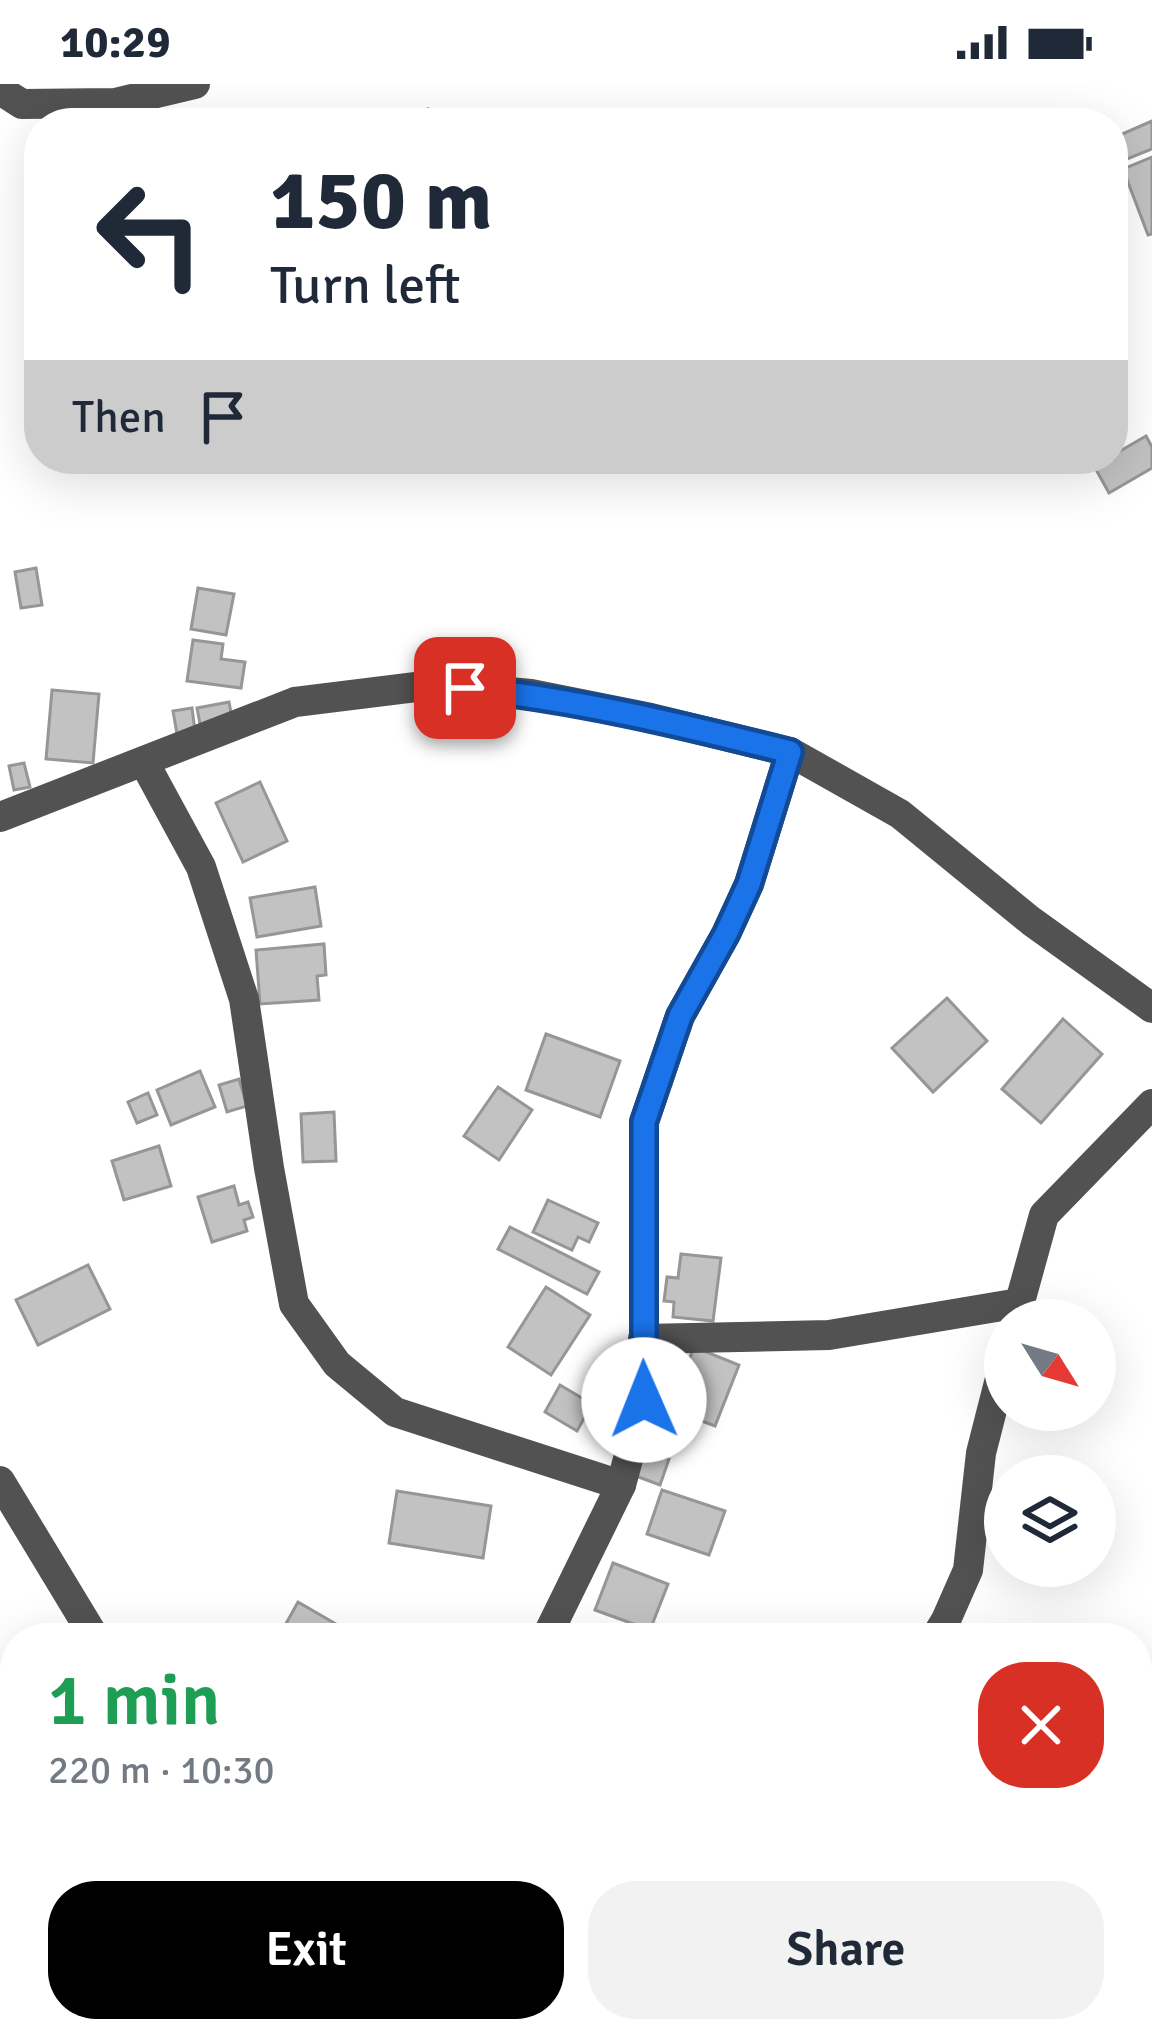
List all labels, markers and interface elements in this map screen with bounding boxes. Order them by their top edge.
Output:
text: 10:29 [60,15,170,70]
text: 150 m [270,149,492,253]
icon: left [72,156,228,312]
text: Turn left [270,252,460,319]
icon: arrive [190,384,256,450]
text: Then [72,390,166,445]
pin [414,637,516,739]
icon: arrive [432,655,498,721]
north arrow [984,1299,1116,1431]
map controls [984,1299,1116,1587]
position arrow [581,1337,707,1463]
button: layers [984,1455,1116,1587]
text: 1 min [48,1656,220,1745]
button: close [978,1662,1104,1788]
text: 220 m · 10:30 [48,1746,275,1794]
button: Exit [48,1881,564,2019]
button: Share [588,1881,1104,2019]

